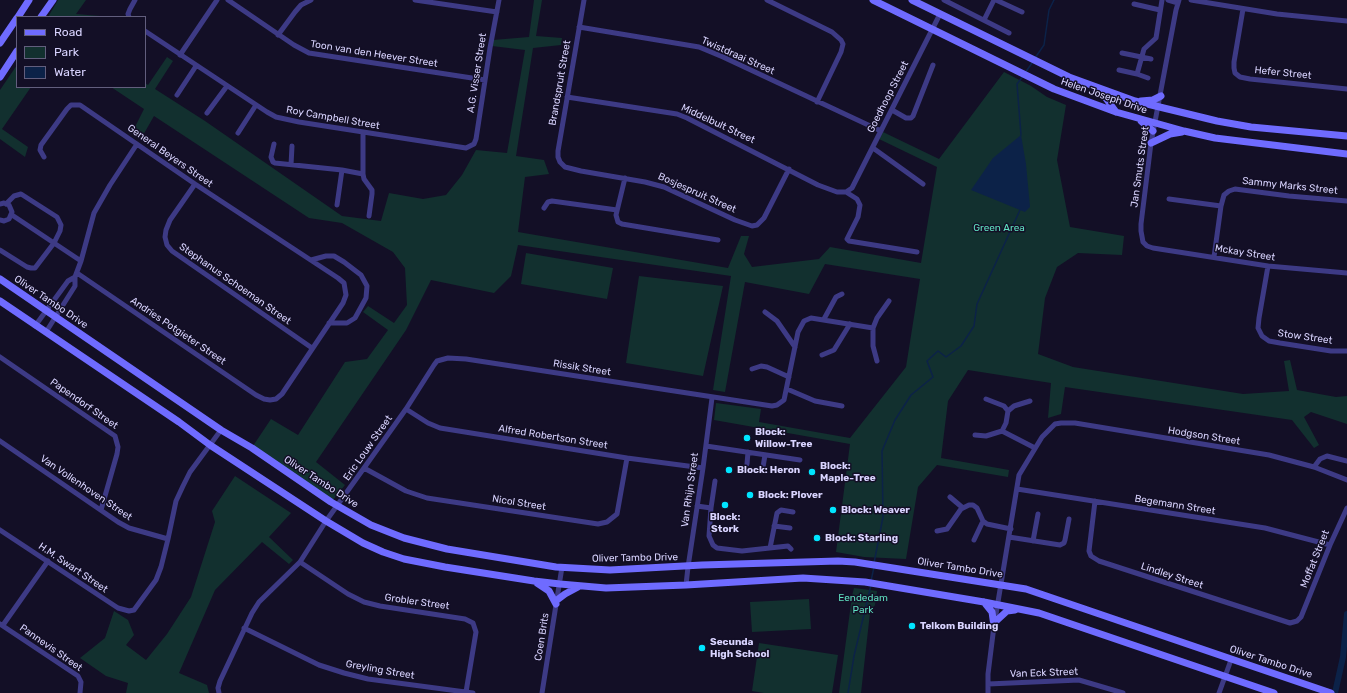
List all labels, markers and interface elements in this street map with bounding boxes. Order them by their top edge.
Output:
legend [16,16,146,88]
text: Road [54,25,82,39]
street label: A.G. Visser Street [465,32,489,114]
street label: Twistdraai Street [699,34,777,78]
street label: Toon van den Heever Street [310,38,438,70]
street label: Brandspruit Street [547,39,573,127]
text: Park [54,45,79,59]
street label: Goedhoop Street [865,59,911,135]
street label: Hefer Street [1254,64,1312,82]
text: Water [54,65,86,79]
street label: Helen Joseph Drive [1059,76,1149,116]
street label: Middelbult Street [679,102,757,146]
street label: Roy Campbell Street [285,104,381,132]
street label: General Beyers Street [125,122,215,190]
street label: Jan Smuts Street [1128,126,1152,208]
street label: Bosjespruit Street [656,170,738,216]
street label: Sammy Marks Street [1242,175,1338,197]
park label: Green Area [973,222,1025,234]
street label: Stephanus Schoeman Street [177,241,293,327]
street label: Mckay Street [1214,242,1276,264]
street label: Oliver Tambo Drive [12,273,90,331]
street label: Andries Potgieter Street [128,295,228,367]
street label: Stow Street [1277,327,1333,347]
street label: Rissik Street [552,358,612,378]
street label: Papendorf Street [48,376,120,432]
street label: Eric Louw Street [341,413,395,483]
street label: Alfred Robertson Street [498,422,608,452]
street label: Hodgson Street [1167,424,1241,448]
place label: Block: Willow-Tree [755,426,812,450]
marker: Block: Willow-Tree [742,433,752,443]
street label: Van Rhijn Street [679,452,701,528]
street label: Van Vollenhoven Street [38,453,134,523]
street label: Oliver Tambo Drive [282,453,360,511]
place label: Block: Maple-Tree [820,460,876,484]
place label: Block: Heron [737,464,800,476]
marker: Block: Heron [724,465,734,475]
marker: Block: Maple-Tree [807,467,817,477]
place label: Block: Plover [758,489,823,501]
marker: Block: Plover [745,490,755,500]
street label: Nicol Street [491,493,547,513]
street label: Begemann Street [1134,493,1216,517]
marker: Block: Stork [720,500,730,510]
place label: Block: Weaver [841,504,910,516]
marker: Block: Weaver [828,505,838,515]
place label: Block: Stork [710,511,740,534]
street label: Moffat Street [1298,528,1332,590]
place label: Block: Starling [825,532,898,544]
marker: Block: Starling [812,533,822,543]
street label: H.M. Swart Street [36,540,110,596]
street label: Oliver Tambo Drive [592,551,678,565]
street label: Oliver Tambo Drive [916,555,1004,581]
street label: Lindley Street [1139,560,1205,592]
street label: Grobler Street [384,592,450,612]
park label: Eendedam Park [838,592,888,616]
street label: Coen Brits [532,612,552,662]
place label: Telkom Building [920,620,998,632]
marker: Telkom Building [907,621,917,631]
street label: Pannevis Street [17,622,85,674]
place label: Secunda High School [710,636,769,660]
marker: Secunda High School [697,643,707,653]
street label: Oliver Tambo Drive [1228,643,1314,681]
street label: Greyling Street [345,658,415,682]
street label: Van Eck Street [1010,666,1078,680]

